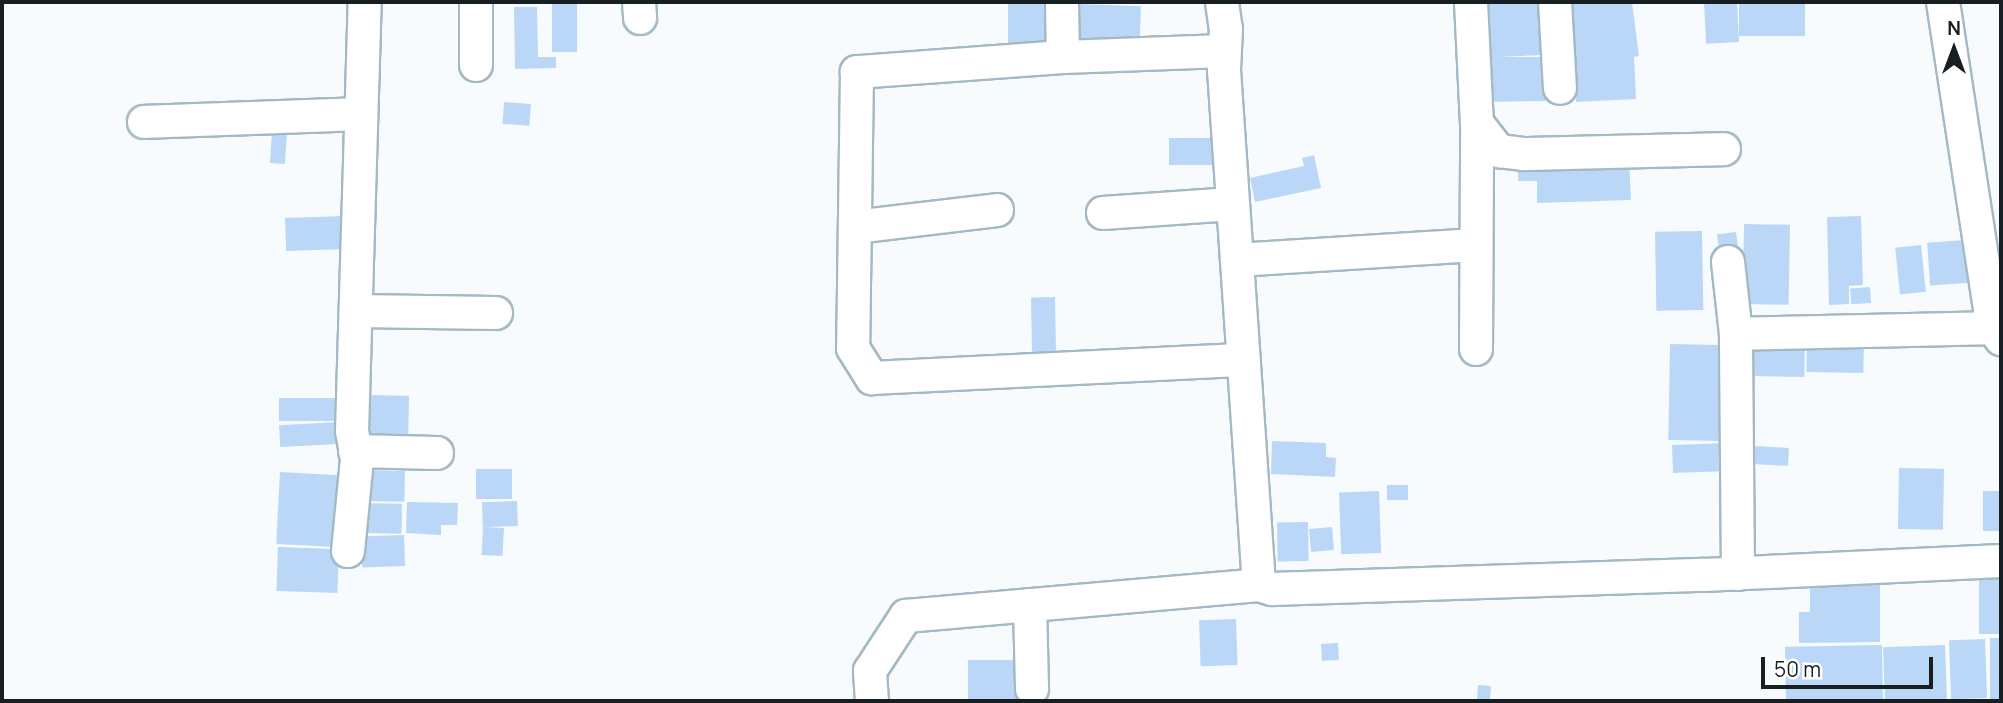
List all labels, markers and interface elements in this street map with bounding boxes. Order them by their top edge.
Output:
north arrow [1919,14,1989,84]
text: N [1947,15,1961,41]
scale bar [1765,644,1937,688]
text: 50 m [1774,655,1821,683]

